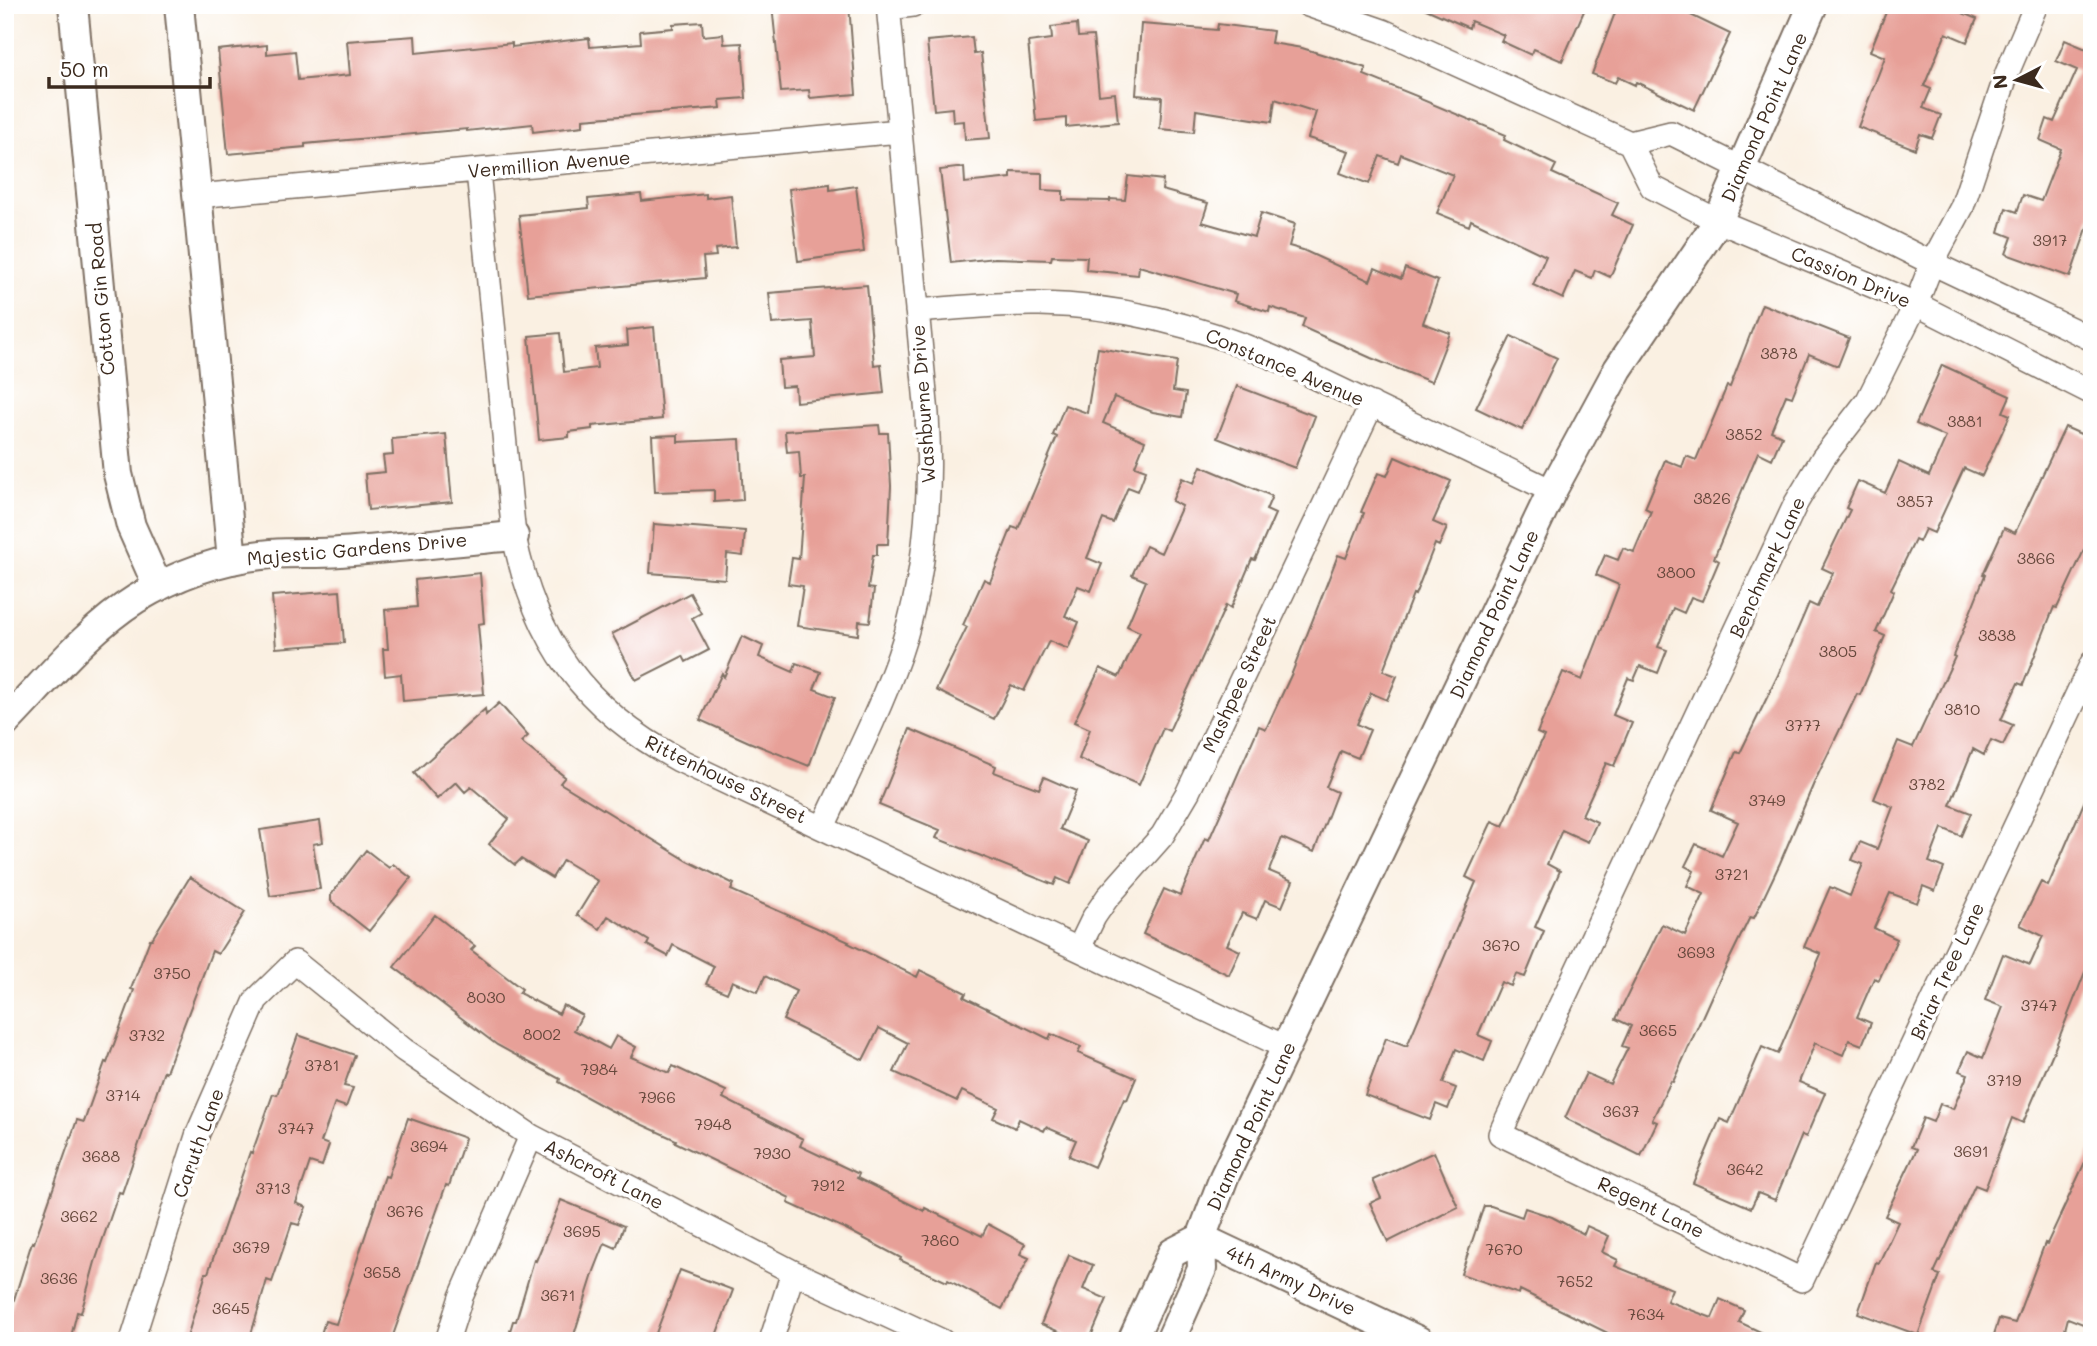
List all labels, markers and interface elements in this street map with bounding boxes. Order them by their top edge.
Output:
street label: Diamond Point Lane [1715,28,1812,206]
scale bar [49,46,210,90]
north arrow [1982,46,2052,116]
text: 50 m [60,55,109,82]
text: N [1986,73,2013,90]
street label: Vermillion Avenue [466,144,631,183]
street label: Cotton Gin Road [81,222,120,376]
house number: 3917 [2033,229,2068,250]
street label: Cassion Drive [1787,240,1915,313]
street label: Constance Avenue [1202,322,1368,411]
street label: Washburne Drive [904,324,941,484]
house number: 3878 [1760,342,1798,363]
house number: 3881 [1947,410,1983,431]
house number: 3852 [1725,423,1763,444]
house number: 3826 [1693,487,1731,508]
house number: 3857 [1896,490,1934,511]
street label: Benchmark Lane [1723,492,1810,641]
street label: Diamond Point Lane [1443,525,1544,702]
street label: Majestic Gardens Drive [246,526,468,571]
house number: 3866 [2017,547,2055,568]
house number: 3800 [1657,561,1696,582]
street label: Mashpee Street [1196,611,1281,756]
house number: 3838 [1978,624,2016,645]
house number: 3805 [1819,640,1857,661]
house number: 3810 [1944,698,1980,719]
house number: 3777 [1785,714,1821,735]
street label: Rittenhouse Street [641,729,811,829]
house number: 3782 [1909,773,1945,794]
house number: 3749 [1748,789,1786,810]
house number: 3721 [1715,863,1749,884]
street label: Briar Tree Lane [1904,898,1989,1043]
house number: 3670 [1482,934,1520,955]
house number: 3693 [1677,941,1715,962]
house number: 3750 [153,962,191,983]
house number: 8030 [467,986,506,1007]
house number: 3747 [2021,994,2057,1015]
house number: 3665 [1639,1019,1677,1040]
house number: 8002 [523,1023,561,1044]
house number: 3732 [129,1024,165,1045]
street label: Diamond Point Lane [1200,1037,1301,1214]
house number: 3781 [304,1054,340,1075]
house number: 7984 [580,1058,618,1079]
house number: 3719 [1987,1069,2021,1090]
house number: 3714 [106,1084,141,1105]
street label: Caruth Lane [166,1085,229,1201]
house number: 7966 [638,1086,676,1107]
house number: 3637 [1602,1100,1640,1121]
house number: 7948 [694,1113,732,1134]
house number: 3747 [278,1117,314,1138]
street label: Ashcroft Lane [540,1133,668,1214]
house number: 3694 [410,1135,449,1156]
house number: 3691 [1953,1140,1989,1161]
house number: 7930 [753,1142,791,1163]
house number: 3688 [82,1145,121,1166]
house number: 3642 [1726,1158,1764,1179]
street label: Regent Lane [1594,1170,1709,1243]
house number: 7912 [811,1174,845,1195]
house number: 3713 [256,1177,290,1198]
house number: 3676 [386,1200,424,1221]
house number: 3662 [60,1205,98,1226]
house number: 3695 [563,1220,601,1241]
house number: 7860 [921,1229,959,1250]
house number: 3679 [232,1236,270,1257]
house number: 7670 [1485,1238,1523,1259]
street label: 4th Army Drive [1222,1239,1360,1321]
house number: 3658 [363,1261,401,1282]
house number: 3636 [40,1267,78,1288]
house number: 7652 [1557,1270,1593,1291]
house number: 3671 [540,1284,576,1305]
house number: 3645 [212,1297,250,1318]
house number: 7634 [1627,1303,1665,1324]

